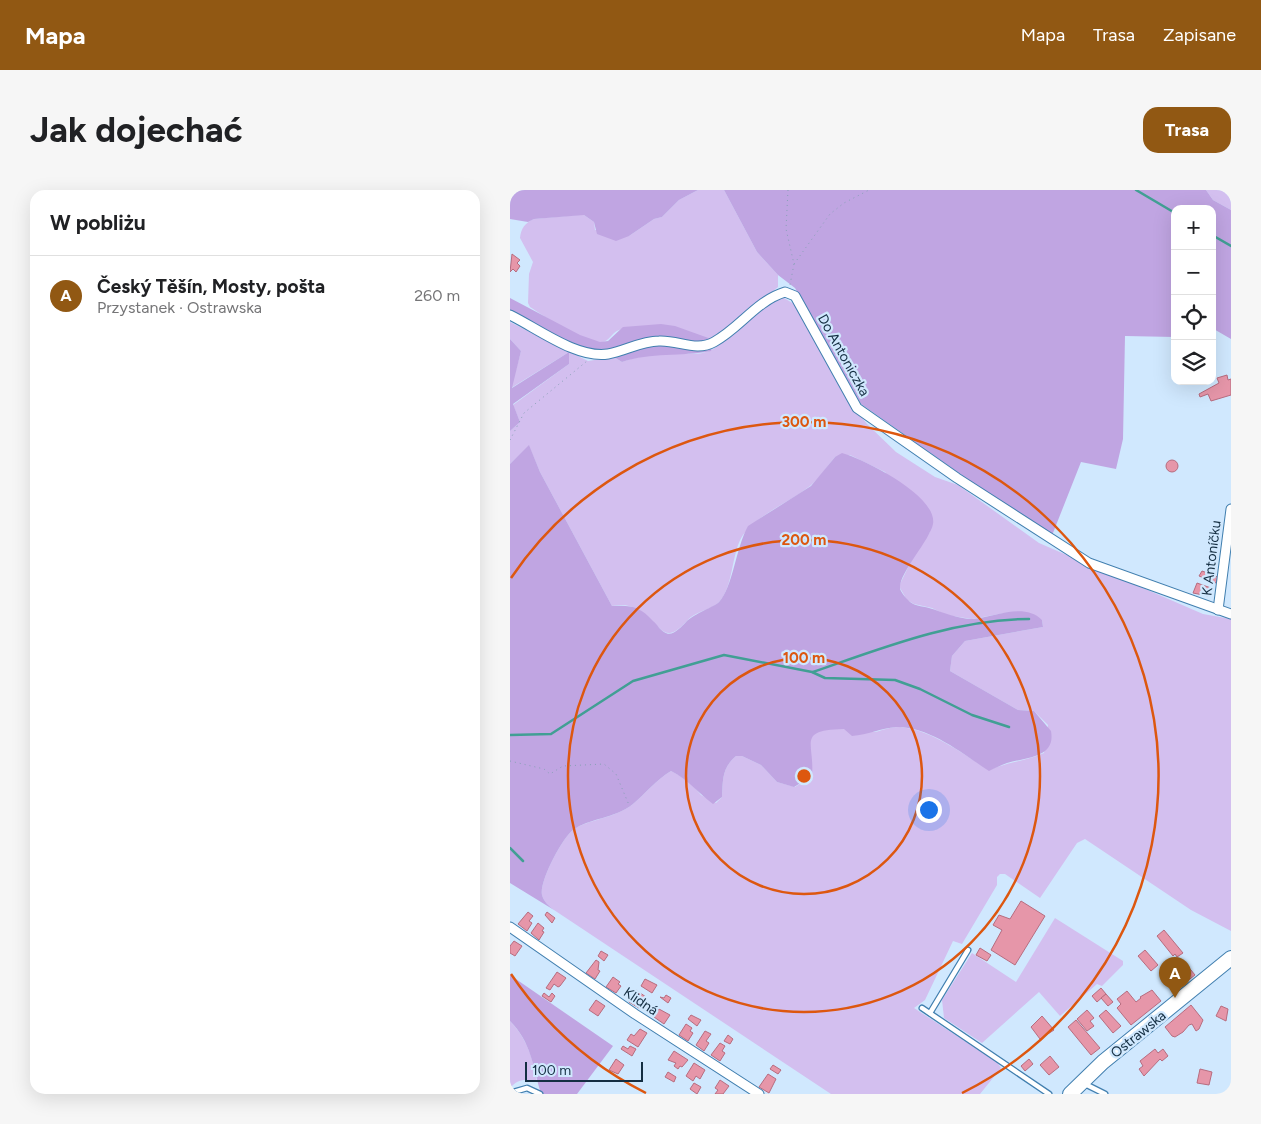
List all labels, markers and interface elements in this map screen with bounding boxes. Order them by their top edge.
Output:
text: Mapa [25,21,86,50]
text: Mapa [1021,24,1065,46]
text: Trasa [1093,24,1135,46]
text: Zapisane [1163,24,1236,46]
button: Trasa [1143,107,1231,153]
text: Jak dojechać [30,109,243,151]
map controls [1171,205,1216,385]
button: + [1171,205,1216,250]
text: W pobliżu [50,210,146,235]
button: − [1171,250,1216,295]
text: Český Těšín, Mosty, pošta [97,275,325,298]
text: A [60,286,72,305]
text: 260 m [414,286,460,305]
button: locate [1171,295,1216,340]
text: Przystanek · Ostrawska [97,298,262,317]
street label: Do Antoniczka [814,311,873,399]
button: layers [1171,340,1216,385]
text: 300 m [782,413,826,431]
street label: K Antoníčku [1198,519,1225,597]
text: 200 m [782,531,826,549]
text: 100 m [783,649,825,667]
centre of rings [795,767,813,785]
your location [916,797,942,823]
pin: A [1159,957,1191,998]
street label: Klidná [620,984,661,1019]
street label: Ostrawska [1107,1007,1169,1062]
scale bar [525,1059,642,1082]
text: 100 m [532,1062,571,1079]

